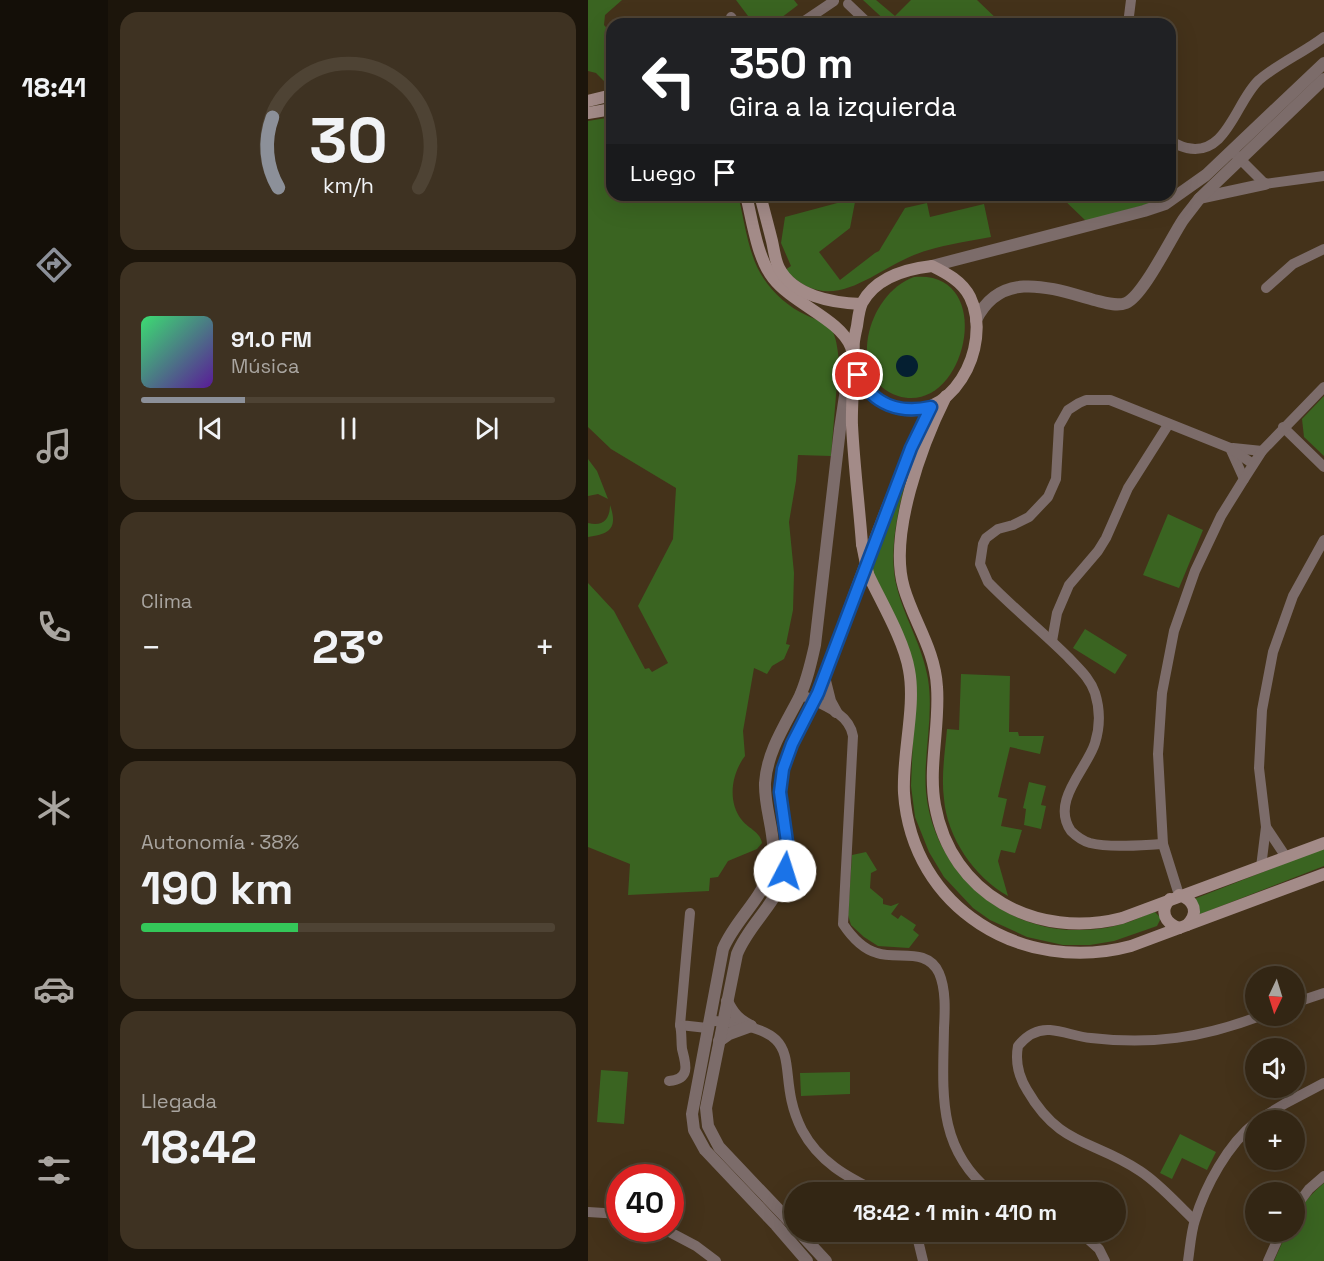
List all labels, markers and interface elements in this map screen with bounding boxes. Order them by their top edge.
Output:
text: 350 m [729,37,854,90]
icon: left [630,42,708,120]
text: 18:41 [22,70,86,105]
text: Gira a la izquierda [729,89,956,124]
text: 30 [309,101,387,180]
icon: arrive [708,156,741,189]
text: Luego [630,159,696,187]
text: km/h [322,172,374,199]
icon: directions [33,244,75,286]
text: 91.0 FM [231,325,312,353]
pin [832,349,883,400]
text: Música [231,353,299,379]
icon: arrive [841,358,874,391]
icon: previous [194,412,227,445]
icon: pause [332,412,365,445]
icon: next [470,412,503,445]
icon: music [33,425,75,467]
text: Clima [141,588,192,614]
icon: phone [33,606,75,648]
text: 23° [312,619,384,676]
text: − [141,627,161,669]
text: + [535,627,555,669]
icon: climate [33,787,75,829]
text: Autonomía · 38% [141,829,299,855]
position arrow [753,839,817,903]
text: 190 km [141,860,294,917]
north arrow [1245,966,1305,1026]
map controls [1245,966,1305,1242]
icon: car [33,968,75,1010]
button: sound [1245,1038,1305,1098]
text: Llegada [141,1088,217,1114]
button: + [1245,1110,1305,1170]
text: 18:42 [141,1119,257,1176]
icon: filters [33,1149,75,1191]
speed limit sign: 40 [606,1164,684,1242]
button: − [1245,1182,1305,1242]
text: 18:42 · 1 min · 410 m [853,1198,1057,1226]

